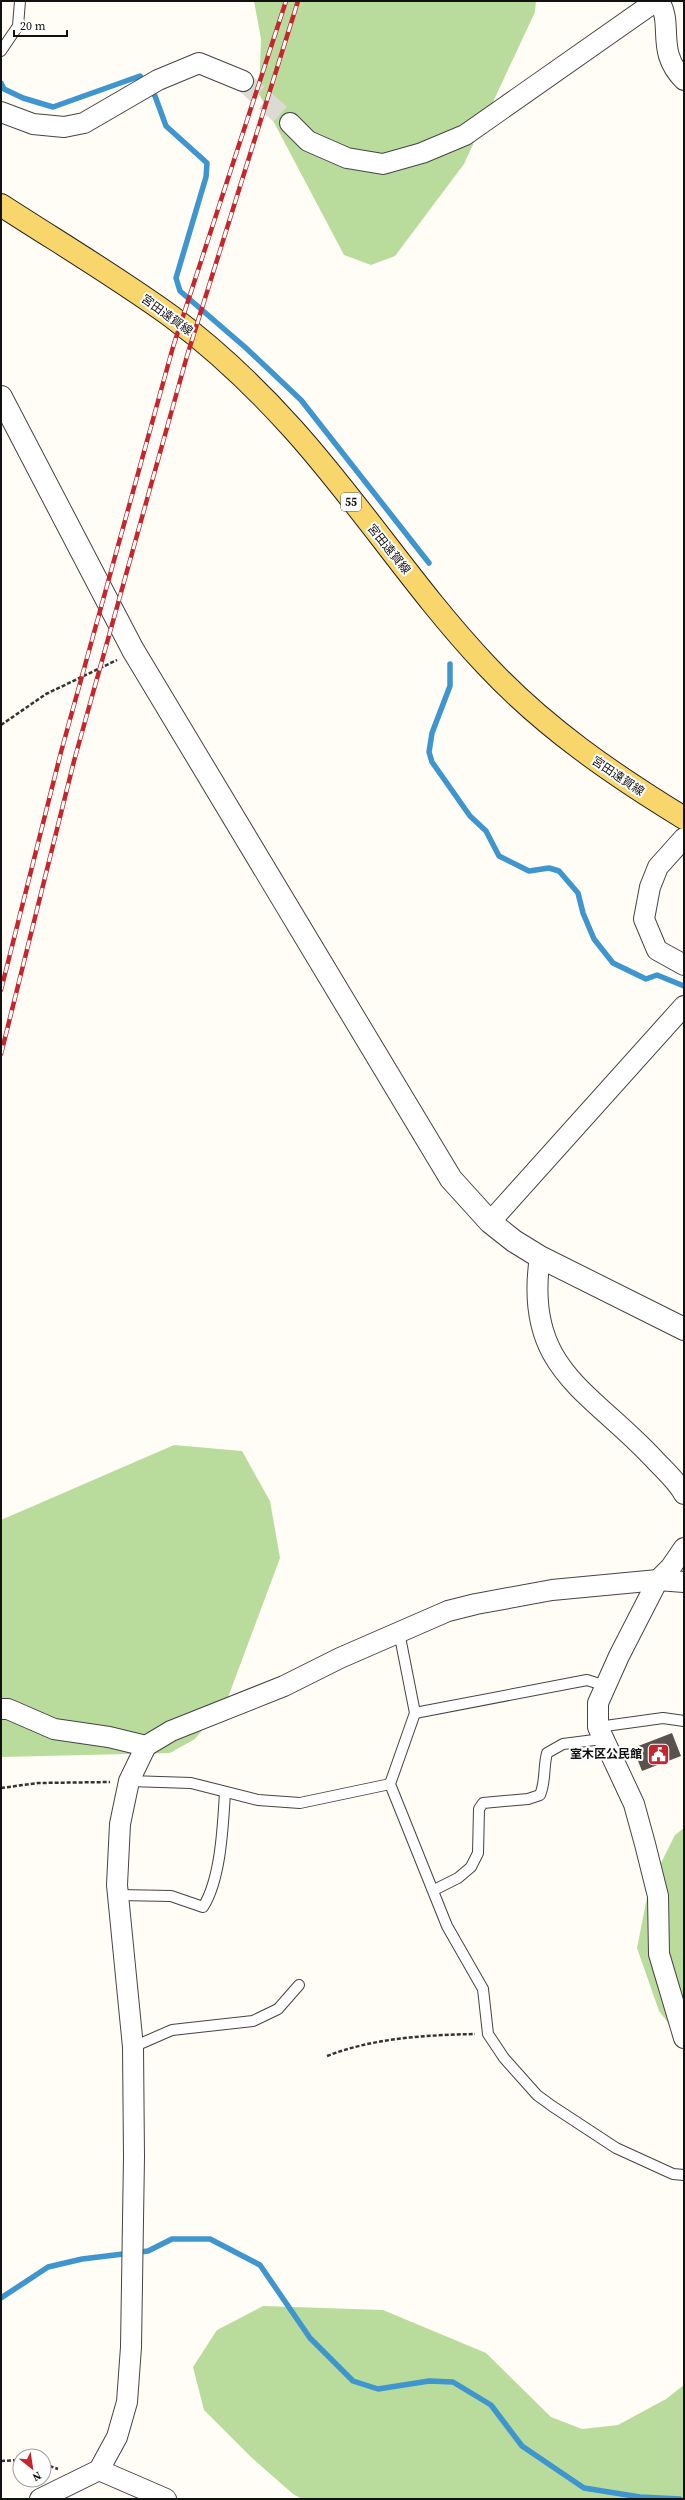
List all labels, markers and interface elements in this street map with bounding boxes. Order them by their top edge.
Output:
scale bar [14,12,67,38]
text: 20 m [20,18,46,34]
street label: 宮田遠賀線 [138,291,196,339]
road number: 55 [341,493,361,511]
street label: 宮田遠賀線 [364,521,414,577]
street label: 宮田遠賀線 [589,753,647,799]
public building icon: 室木区公民館 [645,1741,671,1767]
place label: 室木区公民館 [570,1746,642,1762]
north arrow [12,2448,52,2488]
text: N [30,2468,44,2485]

